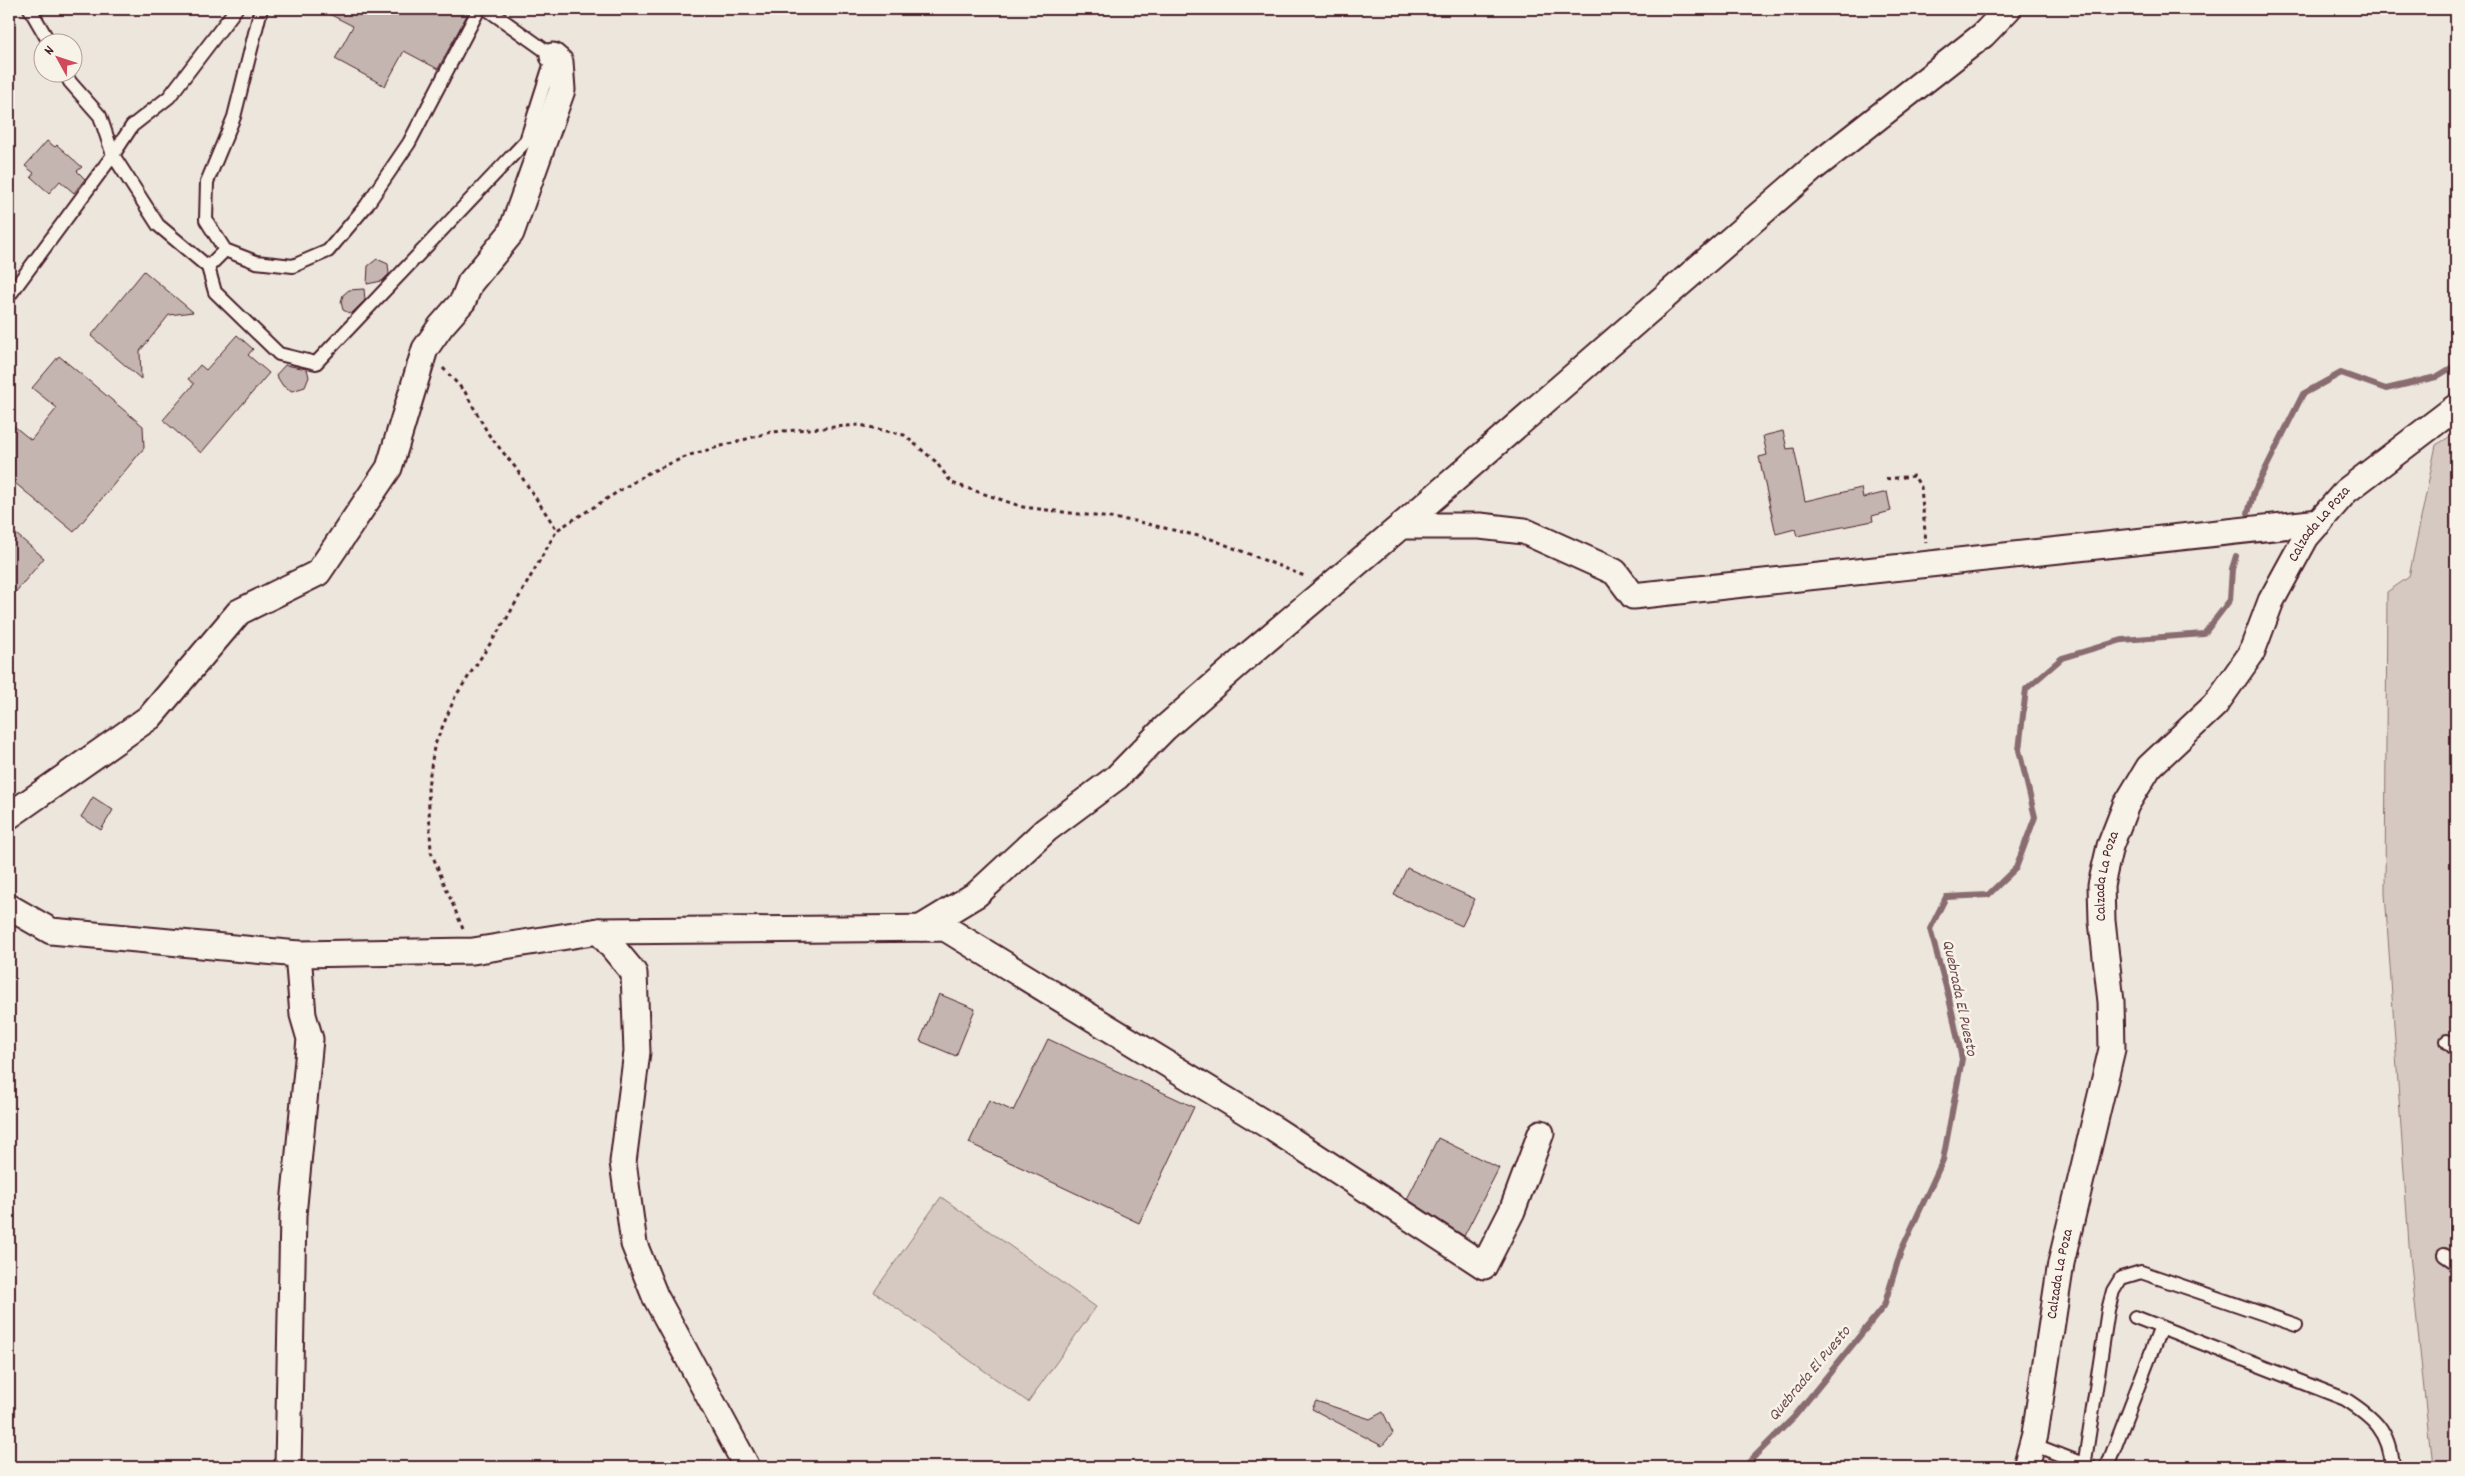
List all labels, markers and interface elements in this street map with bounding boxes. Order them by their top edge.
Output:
north arrow [32,32,82,82]
text: N [40,42,60,60]
street label: Calzada La Poza [2283,481,2357,566]
street label: Calzada La Poza [2090,827,2126,922]
water label: Quebrada El Puesto [1935,938,1983,1059]
street label: Calzada La Poza [2042,1226,2080,1321]
water label: Quebrada El Puesto [1763,1321,1857,1427]

